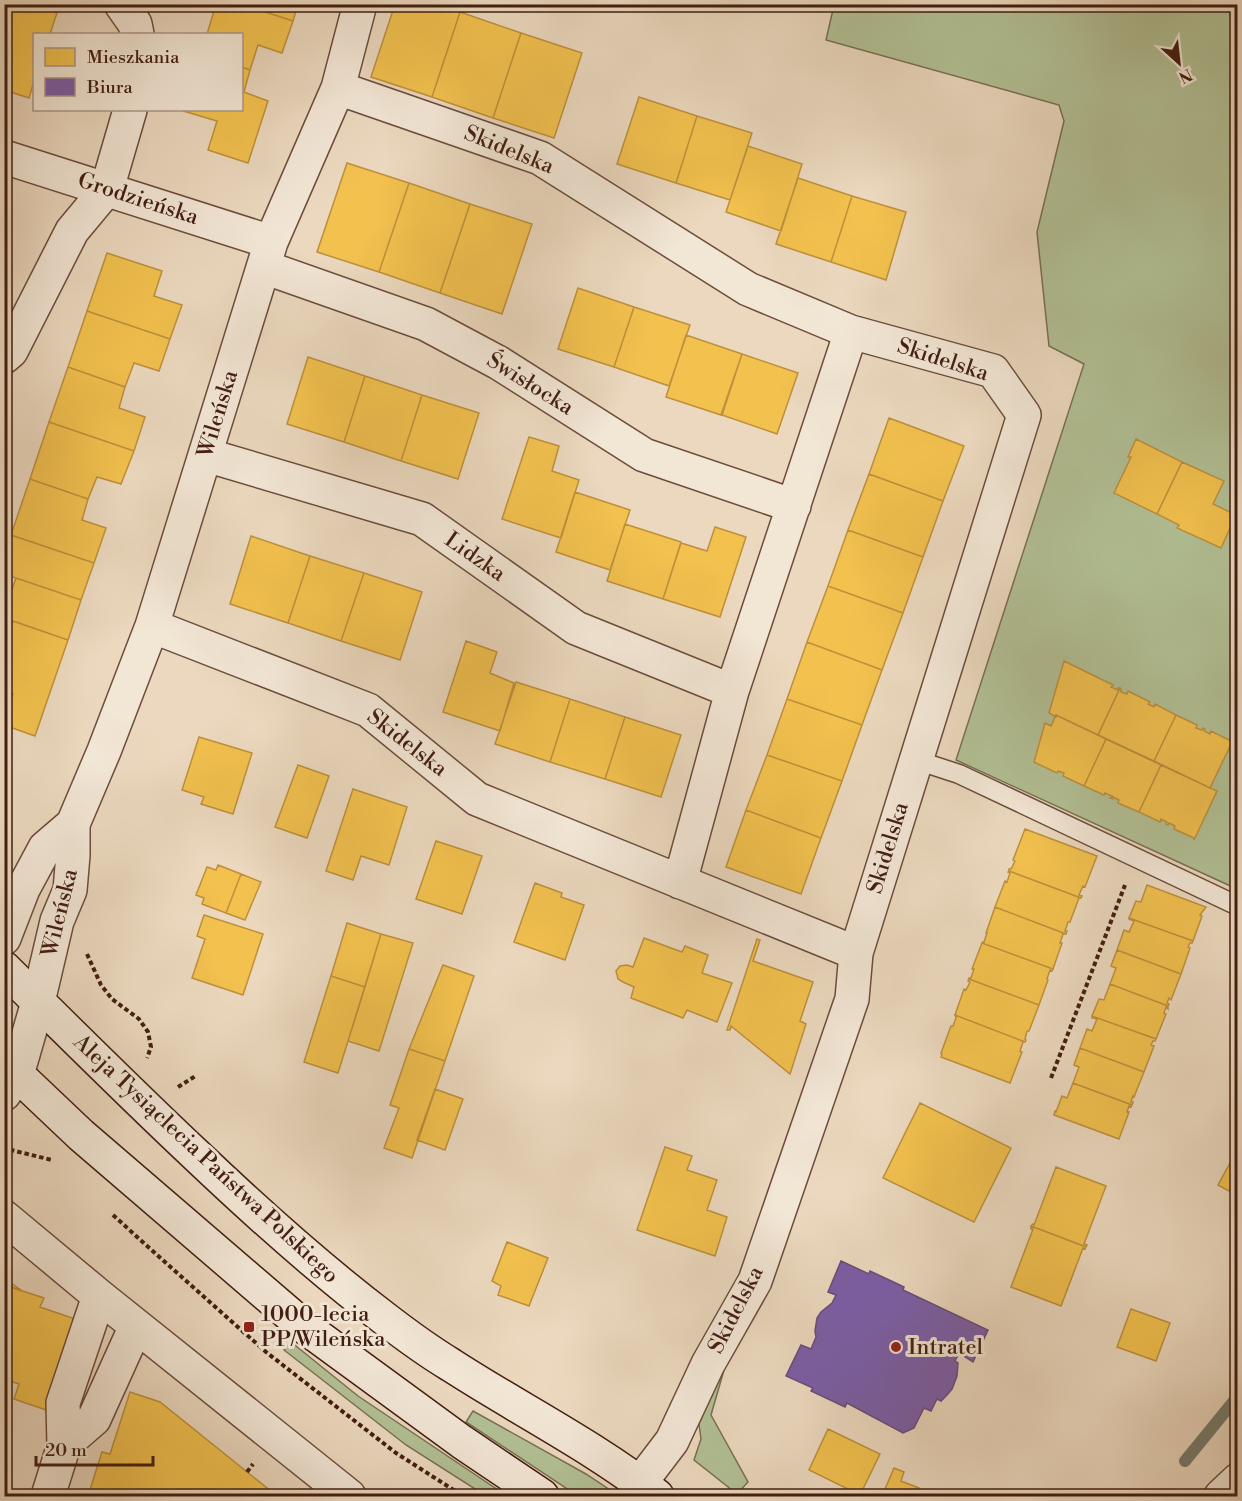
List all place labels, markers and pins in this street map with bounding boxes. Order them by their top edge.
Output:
place label: 1000-lecia PP/Wileńska [261,1301,386,1353]
marker: 1000-lecia PP/Wileńska [242,1320,256,1334]
place label: Intratel [908,1334,984,1361]
marker: Intratel [889,1340,903,1354]

